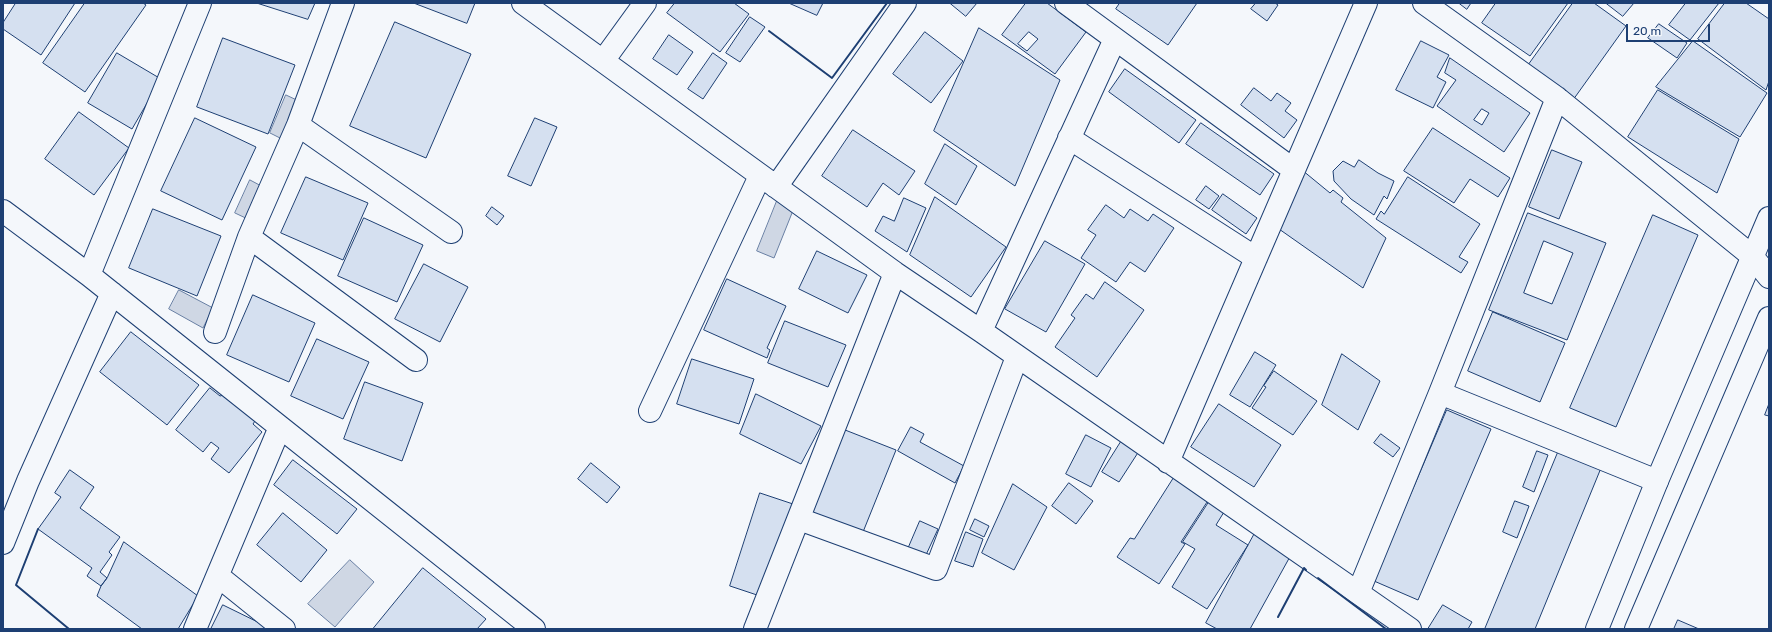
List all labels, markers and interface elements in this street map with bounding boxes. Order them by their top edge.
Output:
scale bar [1628,16,1712,42]
text: 20 m [1633,24,1661,38]

